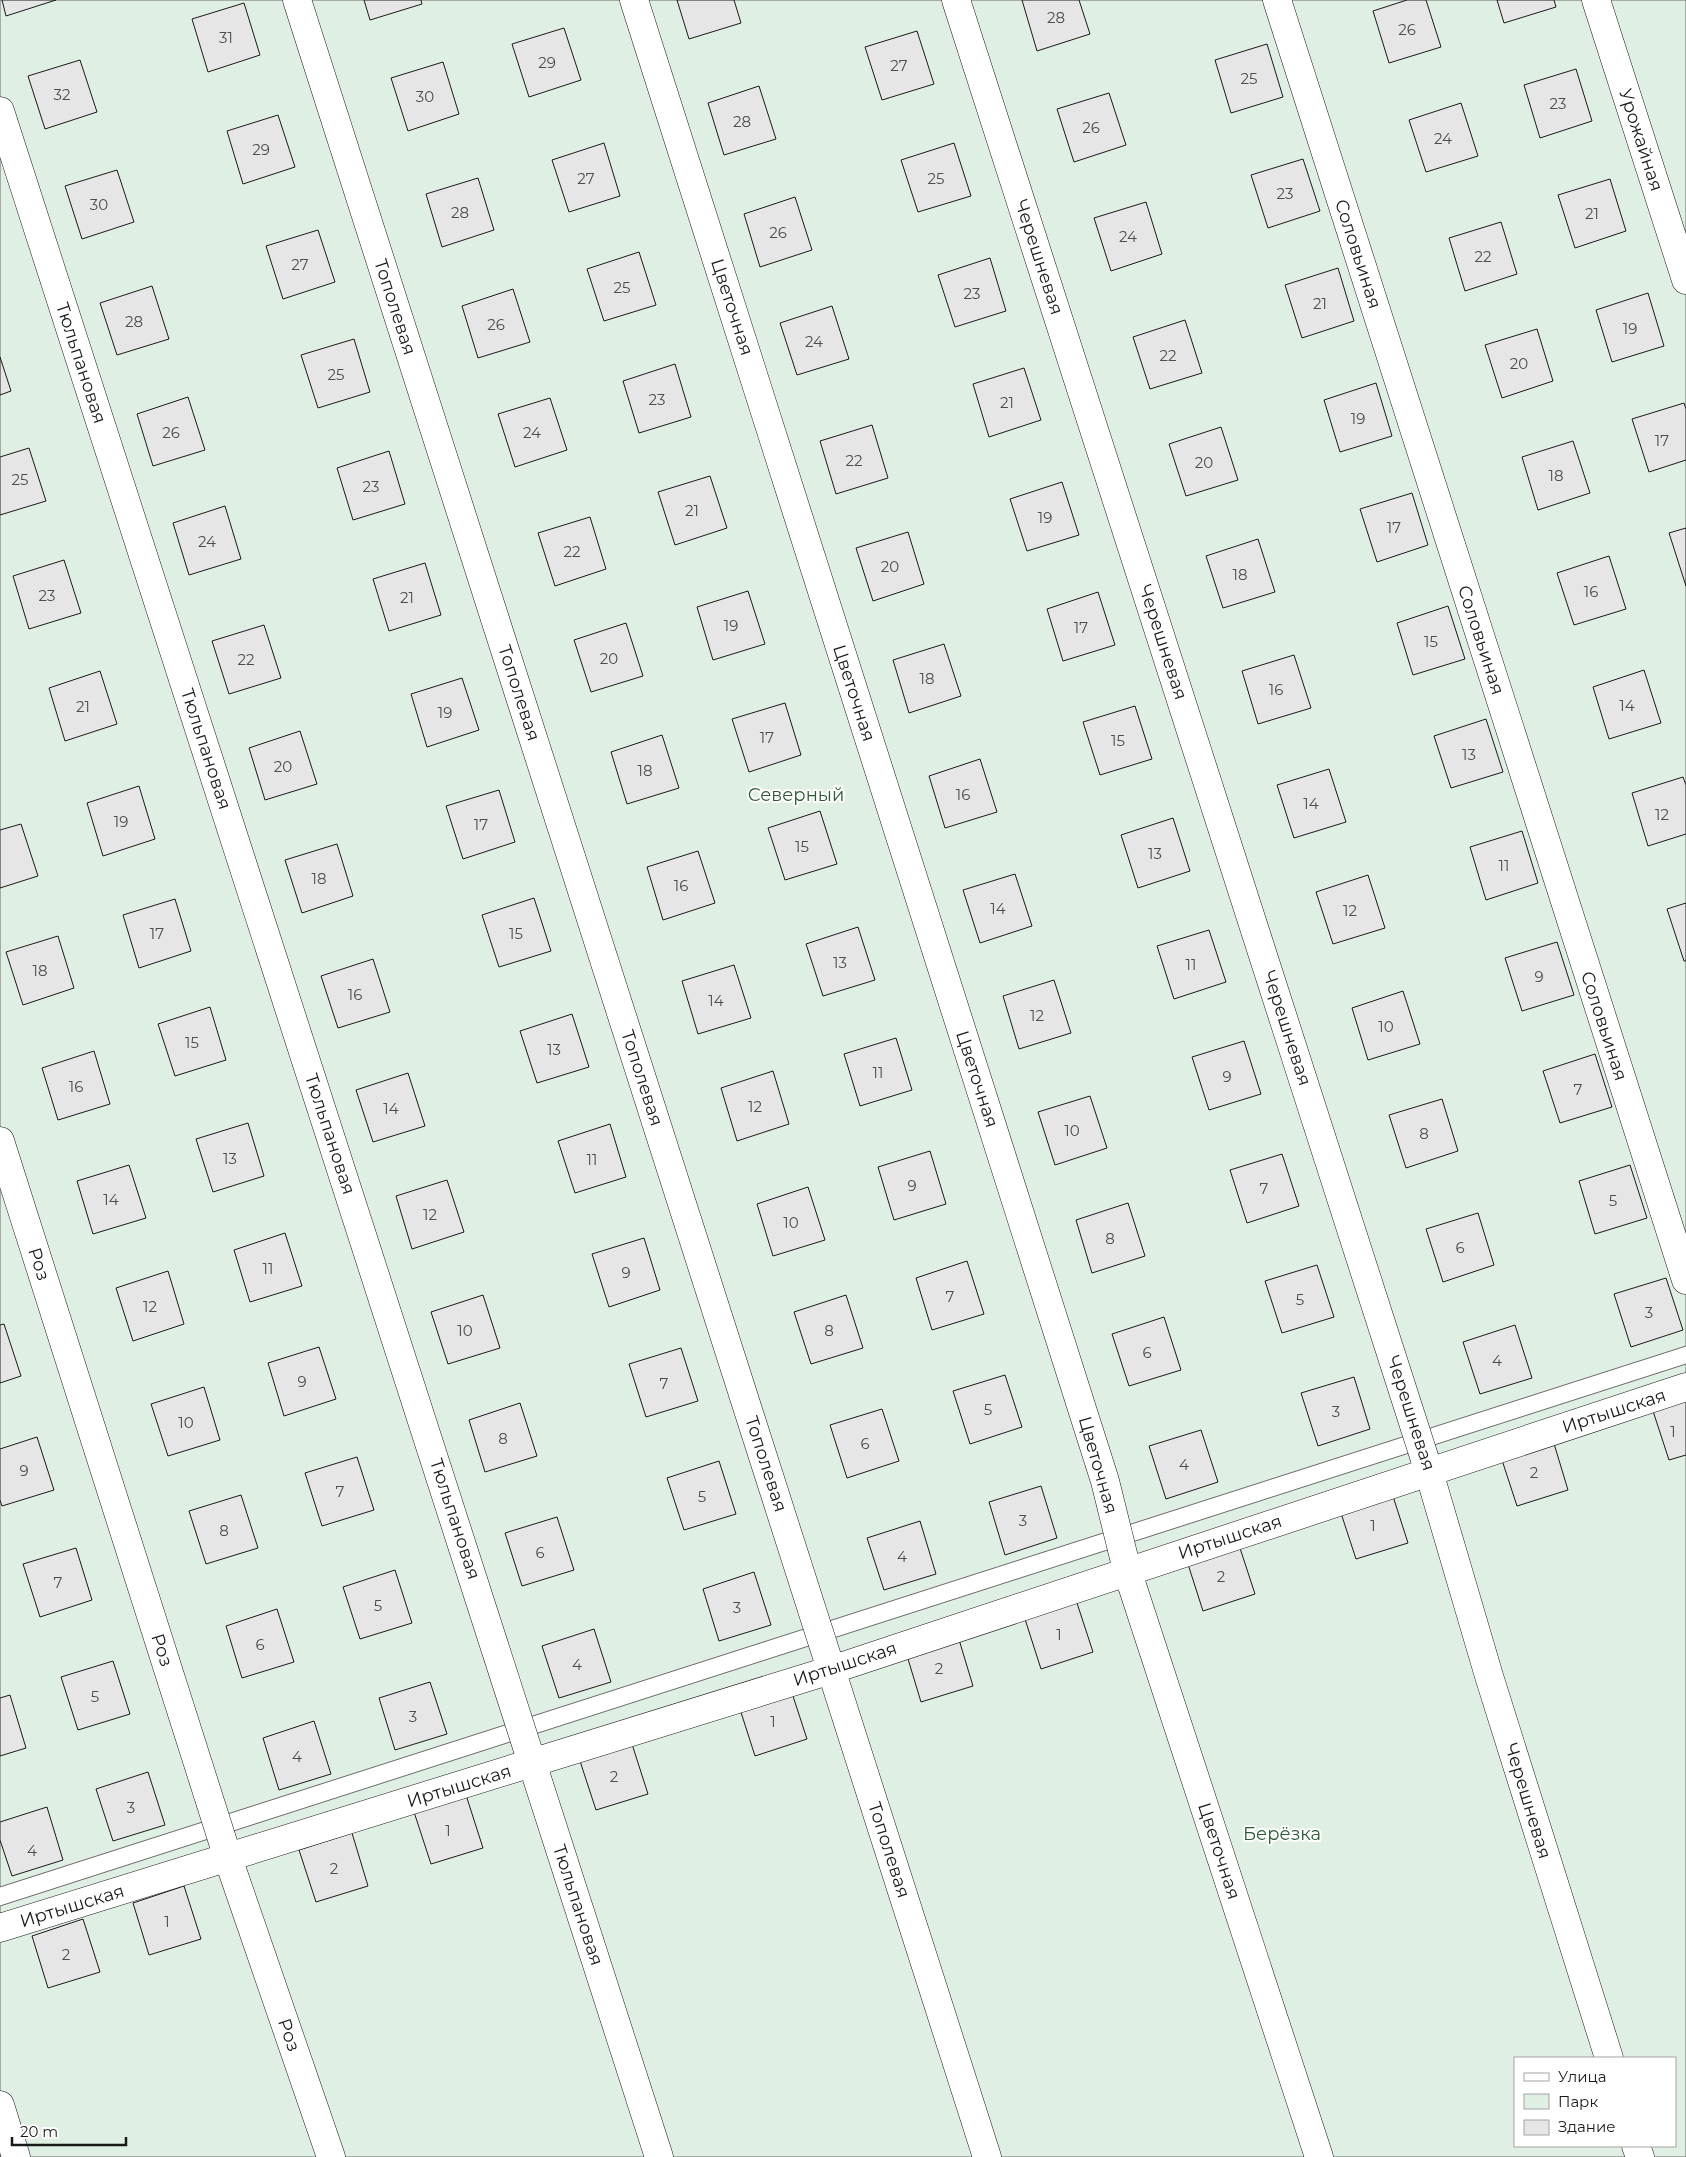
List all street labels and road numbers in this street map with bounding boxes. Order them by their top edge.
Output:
street label: Урожайная [1614,86,1668,194]
street label: Черешневая [1010,197,1068,317]
street label: Соловьиная [1330,197,1386,311]
street label: Тополевая [369,256,421,358]
street label: Цветочная [706,256,758,358]
street label: Тюльпановая [51,300,111,426]
street label: Черешневая [1134,582,1192,702]
street label: Соловьиная [1453,583,1509,697]
street label: Тополевая [493,642,545,744]
street label: Цветочная [828,642,880,744]
street label: Тюльпановая [176,686,236,812]
street label: Черешневая [1258,968,1316,1088]
street label: Соловьиная [1576,969,1632,1083]
street label: Тополевая [616,1027,668,1129]
street label: Цветочная [951,1028,1003,1130]
street label: Тюльпановая [300,1071,360,1197]
street label: Роз [23,1245,55,1283]
street label: Черешневая [1382,1353,1440,1473]
street label: Иртышская [1559,1384,1669,1438]
street label: Тополевая [740,1413,792,1515]
street label: Цветочная [1074,1414,1122,1516]
street label: Тюльпановая [425,1456,485,1582]
street label: Иртышская [1175,1510,1285,1564]
street label: Роз [146,1631,178,1669]
street label: Иртышская [790,1637,900,1691]
street label: Черешневая [1500,1741,1556,1861]
street label: Иртышская [404,1760,514,1812]
street label: Тополевая [863,1799,915,1901]
street label: Цветочная [1193,1800,1245,1902]
street label: Тюльпановая [548,1842,608,1968]
street label: Иртышская [17,1880,127,1932]
street label: Роз [273,2016,305,2054]

